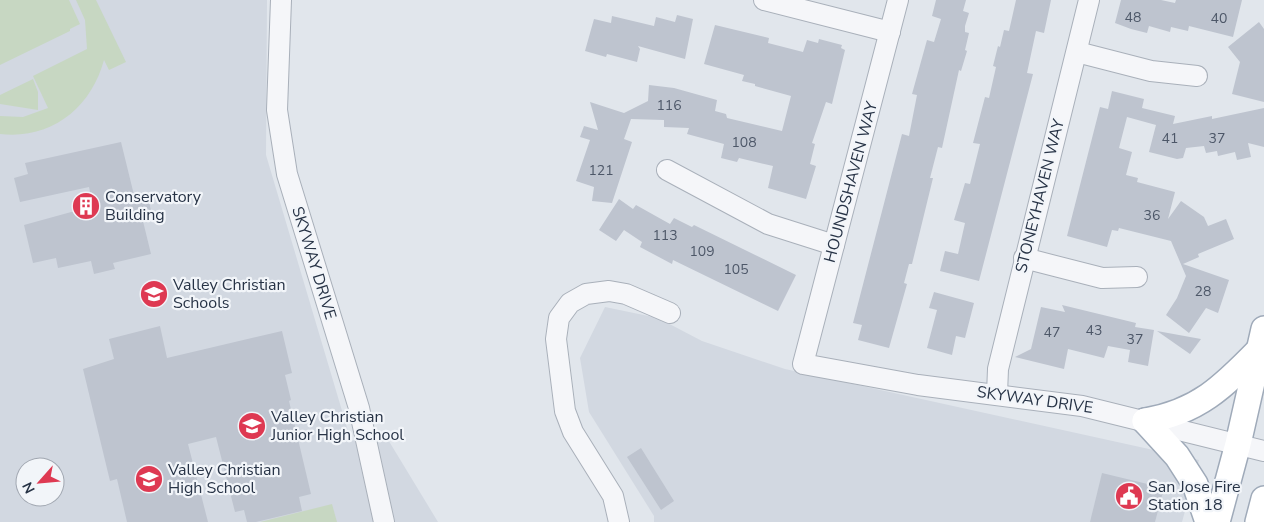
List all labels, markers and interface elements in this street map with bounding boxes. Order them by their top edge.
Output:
house number: 48 [1125,8,1141,27]
house number: 40 [1211,9,1227,28]
house number: 116 [656,96,682,115]
street label: HOUNDSHAVEN WAY [819,99,883,265]
street label: STONEYHAVEN WAY [1010,116,1070,275]
house number: 41 [1162,129,1178,148]
house number: 37 [1209,129,1225,148]
house number: 108 [731,133,757,152]
house number: 121 [588,161,614,180]
place label: Conservatory Building [105,186,202,226]
building icon: Conservatory Building [71,191,101,221]
street label: SKYWAY DRIVE [286,204,342,322]
house number: 36 [1144,206,1160,225]
house number: 113 [652,226,678,245]
house number: 109 [689,242,715,261]
house number: 105 [723,260,749,279]
place label: Valley Christian Schools [172,274,286,314]
school or university icon: Valley Christian Schools [139,279,169,309]
house number: 28 [1195,282,1211,301]
house number: 43 [1086,321,1102,340]
house number: 47 [1044,323,1060,342]
house number: 37 [1127,330,1143,349]
street label: SKYWAY DRIVE [976,381,1094,419]
place label: Valley Christian Junior High School [270,406,404,446]
school or university icon: Valley Christian Junior High School [237,411,267,441]
north arrow [15,457,65,507]
place label: Valley Christian High School [167,459,281,499]
school or university icon: Valley Christian High School [134,464,164,494]
place label: San Jose Fire Station 18 [1148,476,1241,516]
text: N [18,479,40,497]
public building icon: San Jose Fire Station 18 [1114,481,1144,511]

